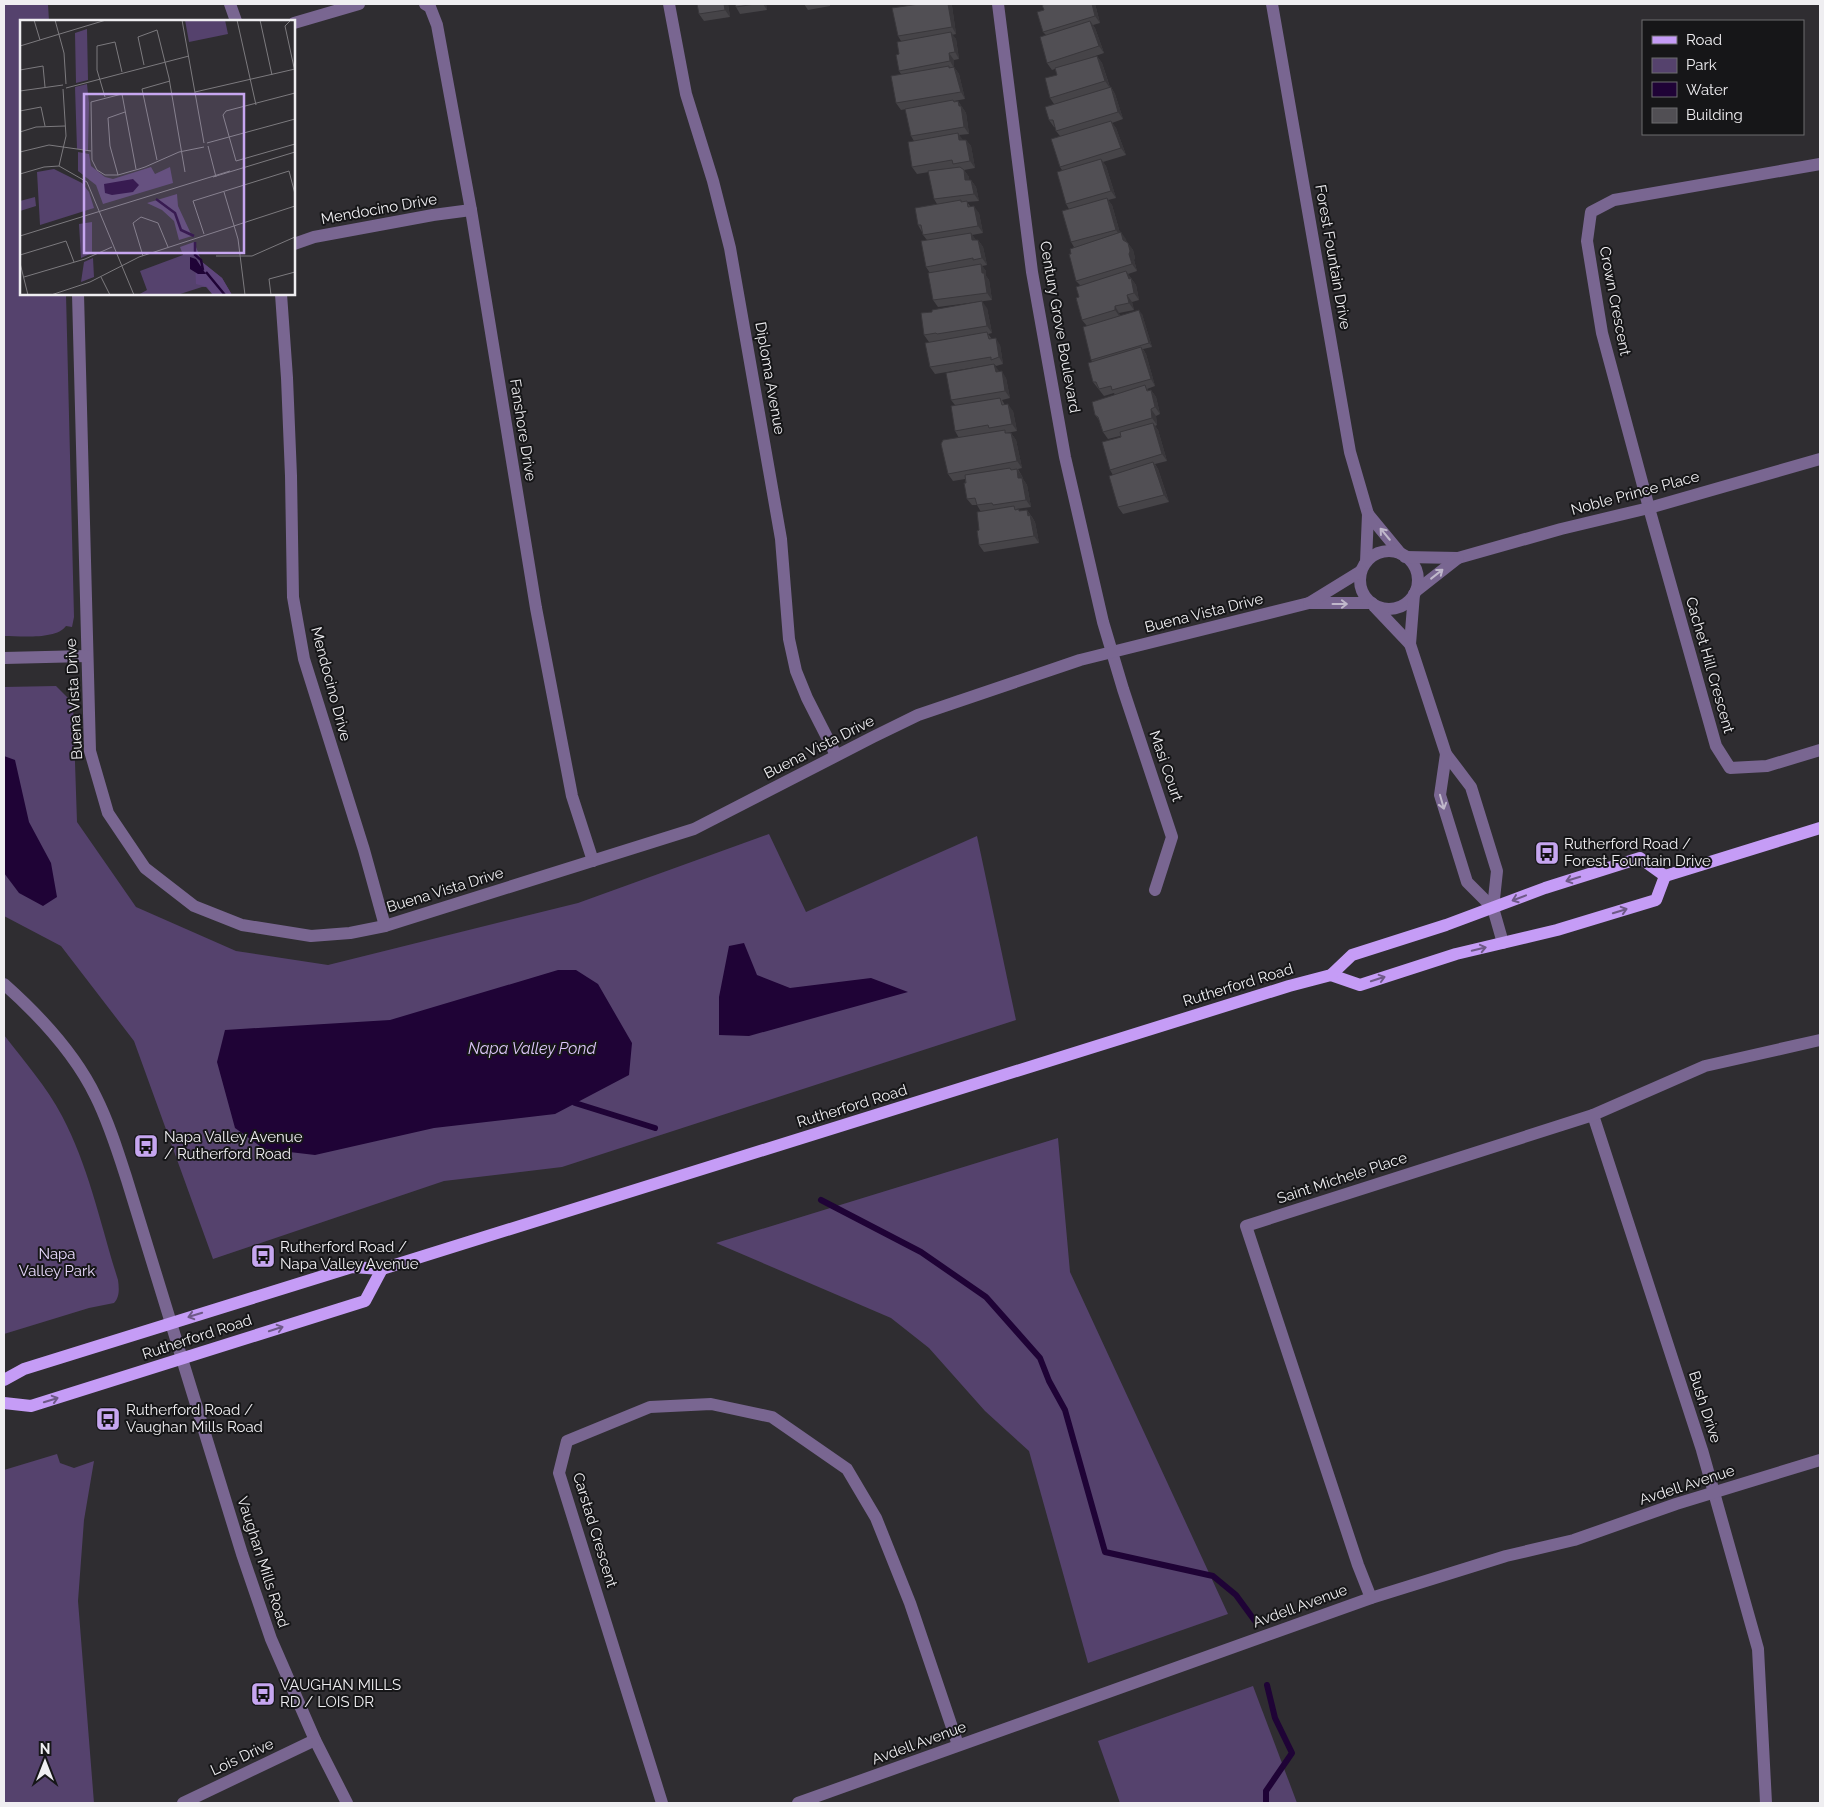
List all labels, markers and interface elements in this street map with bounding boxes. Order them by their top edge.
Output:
inset map [20,20,295,295]
legend [1642,20,1804,135]
text: Road [1686,31,1722,49]
text: Park [1686,56,1717,74]
text: Water [1686,81,1729,99]
text: Building [1686,106,1743,124]
street label: Forest Fountain Drive [1311,183,1355,331]
street label: Mendocino Drive [320,190,439,228]
street label: Century Grove Boulevard [1036,240,1084,414]
street label: Crown Crescent [1596,245,1634,357]
street label: Diploma Avenue [751,320,789,436]
street label: Fanshore Drive [506,378,540,483]
street label: Noble Prince Place [1569,467,1701,519]
one-way arrow [1379,528,1390,541]
one-way arrow [1430,569,1443,580]
street label: Buena Vista Drive [1143,590,1265,636]
street label: Cachet Hill Crescent [1682,595,1738,735]
one-way arrow [1332,599,1348,609]
street label: Mendocino Drive [307,625,355,743]
street label: Buena Vista Drive [62,638,86,760]
street label: Buena Vista Drive [761,711,877,783]
street label: Masi Court [1145,728,1187,804]
one-way arrow [1438,794,1447,810]
place label: Rutherford Road / Forest Fountain Drive [1564,835,1711,870]
bus stop icon: Rutherford Road / Forest Fountain Drive [1534,840,1560,866]
street label: Buena Vista Drive [384,864,506,916]
one-way arrow [1566,875,1582,884]
one-way arrow [1512,894,1527,903]
one-way arrow [1612,905,1628,915]
one-way arrow [1471,944,1487,953]
street label: Rutherford Road [1181,960,1295,1010]
one-way arrow [1369,974,1385,983]
water label: Napa Valley Pond [468,1039,596,1058]
street label: Rutherford Road [795,1081,909,1131]
place label: Napa Valley Avenue / Rutherford Road [164,1128,303,1163]
bus stop icon: Napa Valley Avenue / Rutherford Road [133,1133,159,1159]
street label: Saint Michele Place [1275,1148,1409,1208]
place label: Rutherford Road / Napa Valley Avenue [280,1238,419,1273]
bus stop icon: Rutherford Road / Napa Valley Avenue [250,1243,276,1269]
park label: Napa Valley Park [19,1245,95,1280]
street label: Rutherford Road [140,1311,254,1363]
one-way arrow [188,1311,204,1321]
one-way arrow [268,1324,284,1334]
street label: Bush Drive [1685,1369,1725,1445]
one-way arrow [43,1394,59,1404]
place label: Rutherford Road / Vaughan Mills Road [126,1401,263,1436]
bus stop icon: Rutherford Road / Vaughan Mills Road [95,1406,121,1432]
street label: Avdell Avenue [1637,1461,1737,1509]
street label: Carstad Crescent [569,1470,621,1590]
street label: Vaughan Mills Road [233,1494,293,1630]
street label: Avdell Avenue [1250,1581,1350,1631]
place label: VAUGHAN MILLS RD / LOIS DR [280,1676,401,1711]
bus stop icon: VAUGHAN MILLS RD / LOIS DR [250,1681,276,1707]
street label: Avdell Avenue [869,1718,969,1768]
street label: Lois Drive [208,1734,277,1779]
north arrow [20,1737,70,1787]
text: N [40,1741,50,1757]

